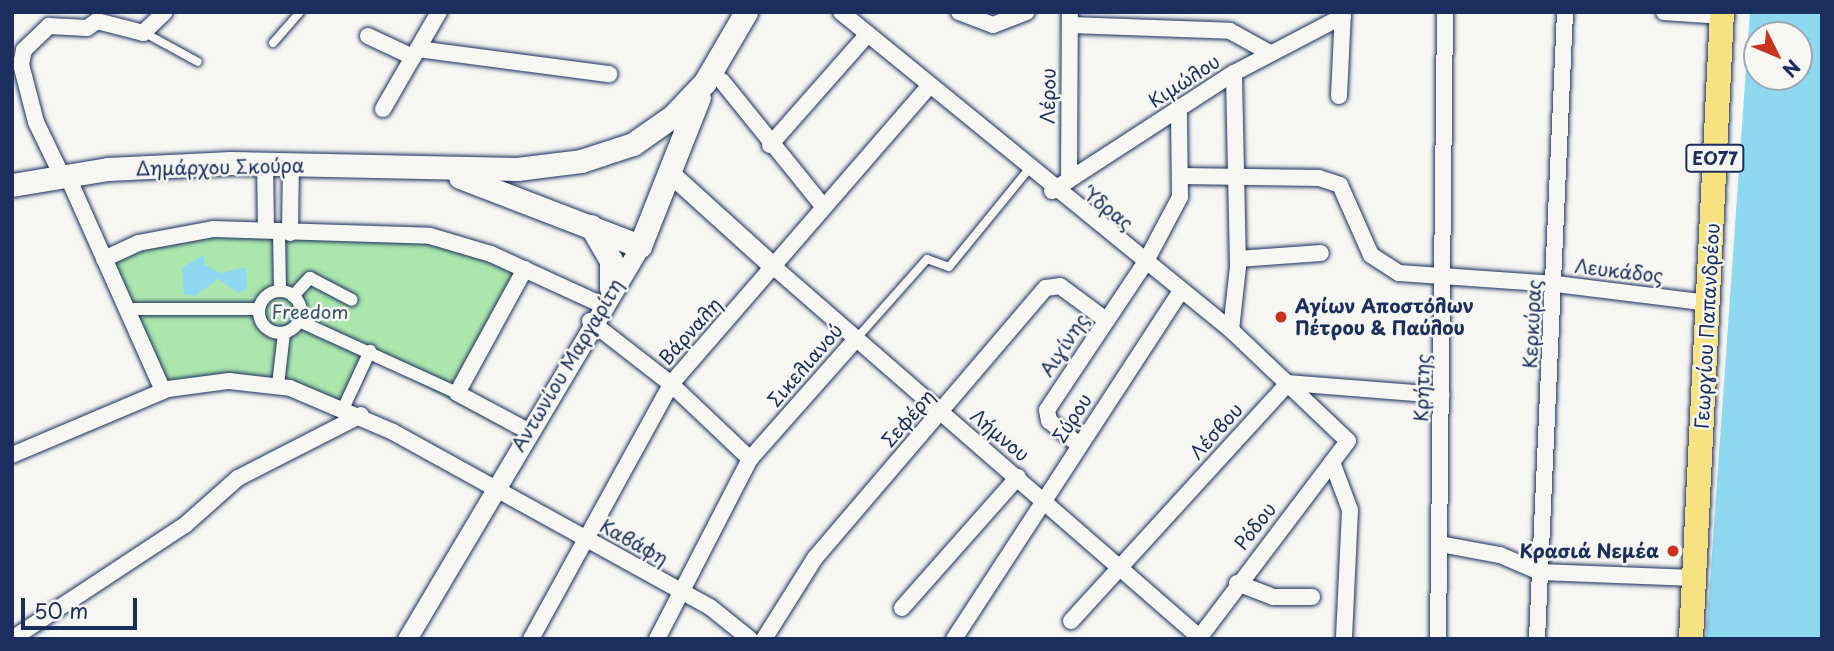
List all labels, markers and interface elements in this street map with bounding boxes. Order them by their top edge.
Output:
north arrow [1743,21,1813,91]
street label: Κιμώλου [1144,50,1224,112]
text: N [1777,54,1807,84]
street label: Λέρου [1036,68,1060,124]
road number: ΕΟ77 [1685,144,1745,173]
street label: Δημάρχου Σκούρα [136,154,304,180]
street label: Ύδρας [1080,183,1138,235]
street label: Γεωργίου Παπανδρέου [1690,222,1724,430]
street label: Λευκάδος [1573,254,1665,288]
street label: Αντωνίου Μαργαρίτη [506,274,628,456]
street label: Κερκύρας [1518,279,1546,369]
street label: Βάρναλη [654,293,726,369]
place label: Αγίων Αποστόλων Πέτρου & Παύλου [1295,295,1474,339]
park label: Freedom [272,301,348,323]
street label: Αιγίνης [1035,309,1093,381]
marker: Αγίων Αποστόλων Πέτρου & Παύλου [1273,309,1289,325]
street label: Σικελιανού [763,319,847,411]
street label: Κρήτης [1409,353,1435,423]
street label: Σεφέρη [877,385,939,451]
street label: Σύρου [1048,389,1096,447]
street label: Λέσβου [1185,398,1247,464]
street label: Λήμνου [966,404,1034,466]
street label: Ρόδου [1229,498,1281,554]
street label: Καβάφη [596,514,672,570]
place label: Κρασιά Νεμέα [1519,540,1659,562]
marker: Κρασιά Νεμέα [1665,543,1681,559]
scale bar [24,584,140,628]
text: 50 m [34,594,88,626]

